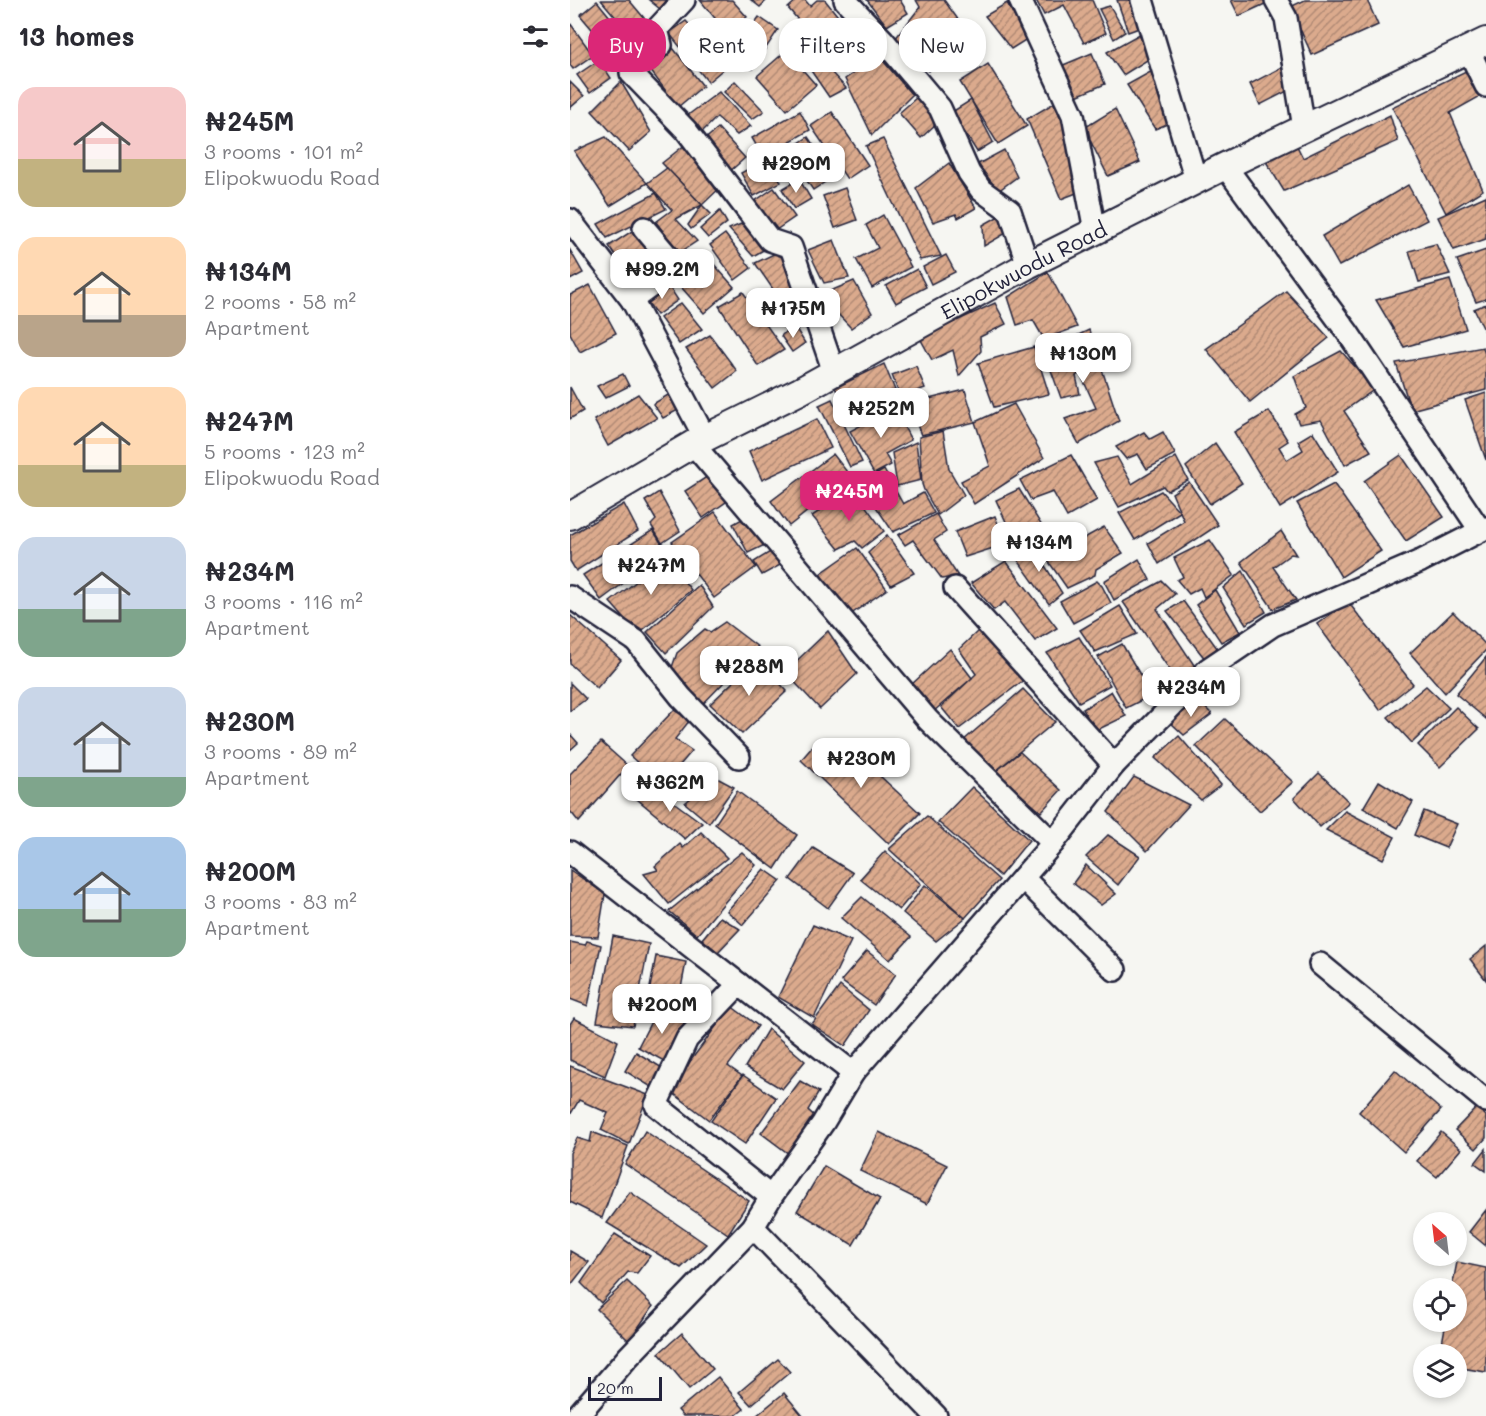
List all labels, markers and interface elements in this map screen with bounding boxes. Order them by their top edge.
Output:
chip: Buy [588,18,666,72]
chip: Rent [678,18,767,72]
chip: Filters [779,18,887,72]
chip: New [899,18,986,72]
text: 13 homes [18,19,135,53]
icon: filters [519,20,552,53]
text: ₦245M [204,104,295,138]
icon: home [66,111,138,183]
text: 3 rooms · 101 m² [204,138,363,164]
pin: ₦290M [754,143,838,194]
text: ₦290M [761,149,831,175]
text: Elipokwuodu Road [204,164,380,190]
street label: Elipokwuodu Road [935,214,1111,325]
pin: ₦99.2M [613,249,711,300]
text: ₦134M [204,254,292,288]
text: ₦99.2M [624,255,700,281]
icon: home [66,261,138,333]
text: 2 rooms · 58 m² [204,288,356,314]
pin: ₦175M [751,288,835,339]
text: ₦175M [760,294,826,320]
text: Apartment [204,314,310,340]
pin: ₦130M [1041,333,1125,384]
text: ₦130M [1049,339,1117,365]
pin: ₦252M [839,388,923,439]
text: ₦252M [847,394,915,420]
text: ₦247M [204,404,294,438]
icon: home [66,411,138,483]
text: 5 rooms · 123 m² [204,438,365,464]
text: Elipokwuodu Road [204,464,380,490]
pin: ₦245M [807,471,891,522]
text: ₦245M [814,477,884,503]
pin: ₦134M [997,522,1081,573]
text: ₦134M [1005,528,1073,554]
pin: ₦247M [609,545,693,596]
text: ₦247M [616,551,686,577]
text: ₦234M [204,554,295,588]
icon: home [66,561,138,633]
text: 3 rooms · 116 m² [204,588,363,614]
text: Apartment [204,614,310,640]
pin: ₦288M [707,646,791,697]
text: ₦288M [714,652,784,678]
pin: ₦234M [1149,667,1233,718]
text: ₦234M [1156,673,1226,699]
text: ₦230M [204,704,295,738]
icon: home [66,711,138,783]
text: 3 rooms · 89 m² [204,738,357,764]
pin: ₦230M [819,738,903,789]
text: ₦230M [826,744,896,770]
pin: ₦362M [628,762,712,813]
text: Apartment [204,764,310,790]
text: ₦362M [635,768,705,794]
text: ₦200M [204,854,296,888]
icon: home [66,861,138,933]
text: 3 rooms · 83 m² [204,888,357,914]
text: Apartment [204,914,310,940]
pin: ₦200M [620,984,704,1035]
text: ₦200M [626,990,698,1016]
north arrow [1413,1212,1467,1266]
map controls [1413,1212,1467,1398]
button: locate [1413,1278,1467,1332]
button: layers [1413,1344,1467,1398]
scale bar [588,1374,662,1402]
text: 20 m [597,1377,634,1398]

